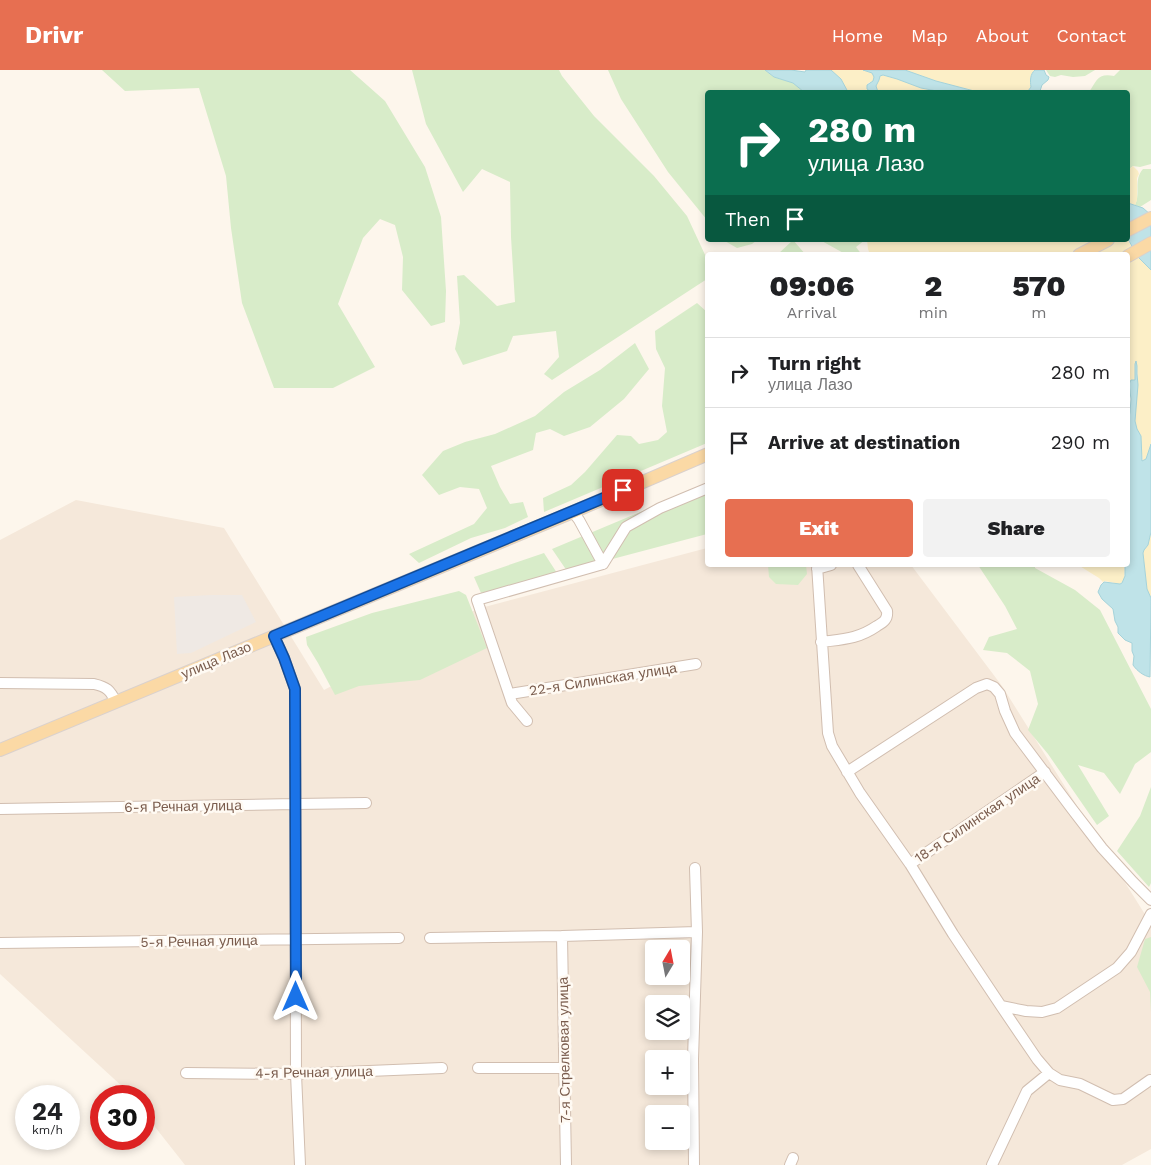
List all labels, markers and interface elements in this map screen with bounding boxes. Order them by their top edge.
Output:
text: Drivr [25,21,83,49]
text: Home [832,25,883,46]
text: Map [911,25,948,46]
text: About [976,25,1028,46]
text: Contact [1056,25,1126,46]
text: 280 m [808,109,916,151]
icon: right [725,110,790,175]
text: улица Лазо [808,151,924,176]
icon: arrive [781,205,809,233]
text: Then [725,208,771,231]
text: 09:06 [769,268,854,303]
text: 2 [924,268,942,303]
text: 570 [1012,268,1066,303]
text: Arrival [787,303,837,322]
text: min [919,303,948,322]
text: m [1031,303,1047,322]
text: Turn right [768,352,861,375]
icon: right [725,359,753,387]
text: 280 m [1051,361,1110,384]
text: улица Лазо [768,375,853,394]
icon: arrive [725,429,753,457]
text: Arrive at destination [768,431,960,454]
text: 290 m [1051,431,1110,454]
pin [602,469,644,511]
icon: arrive [609,476,637,504]
button: Exit [725,499,913,557]
button: Share [923,499,1110,557]
street label: улица Лазо [179,638,253,682]
street label: 22-я Силинская улица [528,659,678,699]
street label: 18-я Силинская улица [911,770,1043,866]
street label: 6-я Речная улица [124,797,242,815]
street label: 5-я Речная улица [140,932,258,950]
north arrow [645,940,690,985]
map controls [645,940,690,1150]
position arrow [269,970,321,1022]
street label: 7-я Стрелковая улица [555,976,573,1123]
button: layers [645,995,690,1040]
button: + [645,1050,690,1095]
street label: 4-я Речная улица [255,1063,373,1081]
speed limit sign: 30 [90,1085,155,1150]
text: 24 [32,1097,63,1126]
button: − [645,1105,690,1150]
text: km/h [32,1123,63,1137]

